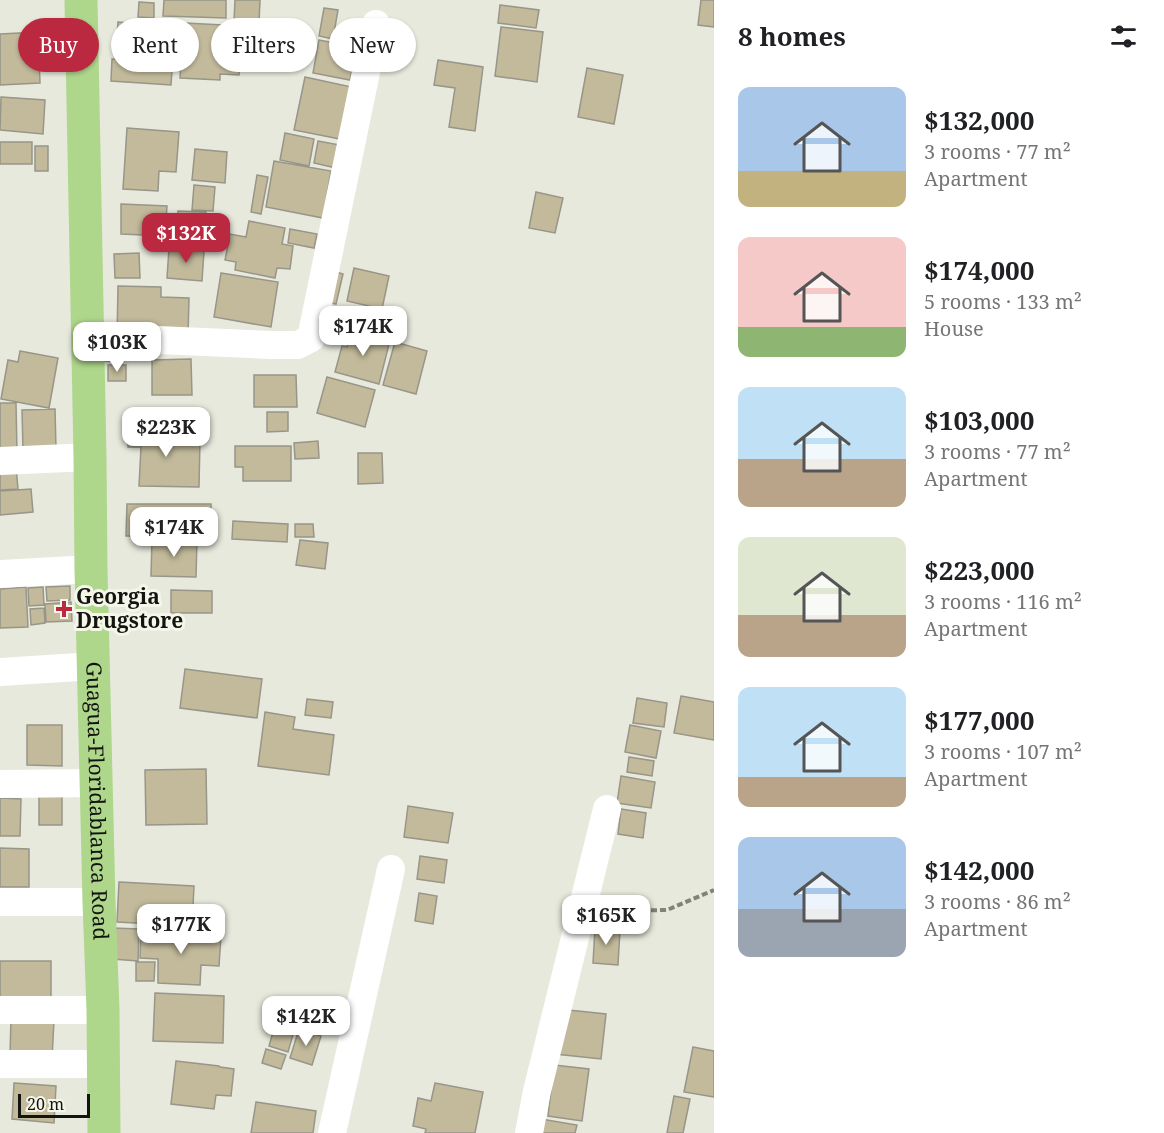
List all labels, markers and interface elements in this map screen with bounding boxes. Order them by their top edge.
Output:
chip: Buy [18,18,99,72]
chip: Rent [111,18,199,72]
chip: Filters [211,18,317,72]
chip: New [329,18,416,72]
text: 8 homes [738,18,846,54]
icon: filters [1107,20,1140,53]
text: $132,000 [924,102,1034,138]
icon: home [786,111,858,183]
text: 3 rooms · 77 m² [924,138,1071,165]
text: Apartment [924,165,1028,192]
pin: $132K [144,213,228,264]
text: $132K [156,219,216,246]
text: $174,000 [924,252,1034,288]
icon: home [786,261,858,333]
text: 5 rooms · 133 m² [924,288,1082,315]
pin: $174K [321,306,405,357]
text: $174K [333,312,393,339]
text: House [924,315,984,342]
pin: $103K [75,322,159,373]
text: $103K [87,328,147,355]
text: $103,000 [924,402,1034,438]
pin: $223K [124,407,208,458]
icon: home [786,411,858,483]
text: $223K [136,413,196,440]
text: 3 rooms · 77 m² [924,438,1071,465]
text: Apartment [924,465,1028,492]
pin: $174K [132,507,216,558]
text: $174K [144,513,204,540]
text: $223,000 [924,552,1034,588]
icon: home [786,561,858,633]
place label: Georgia Drugstore [76,582,183,634]
text: 3 rooms · 116 m² [924,588,1082,615]
marker: Georgia Drugstore [57,602,71,616]
text: Apartment [924,615,1028,642]
street label: Guagua-Floridablanca Road [80,661,115,941]
text: $177,000 [924,702,1034,738]
icon: home [786,711,858,783]
text: 3 rooms · 107 m² [924,738,1082,765]
text: Apartment [924,765,1028,792]
text: $142,000 [924,852,1034,888]
icon: home [786,861,858,933]
text: 3 rooms · 86 m² [924,888,1071,915]
pin: $165K [564,895,648,946]
text: $165K [576,901,636,928]
pin: $177K [139,904,223,955]
text: $177K [151,910,211,937]
text: Apartment [924,915,1028,942]
pin: $142K [264,996,348,1047]
text: $142K [276,1002,336,1029]
scale bar [18,1091,90,1118]
text: 20 m [27,1093,64,1115]

